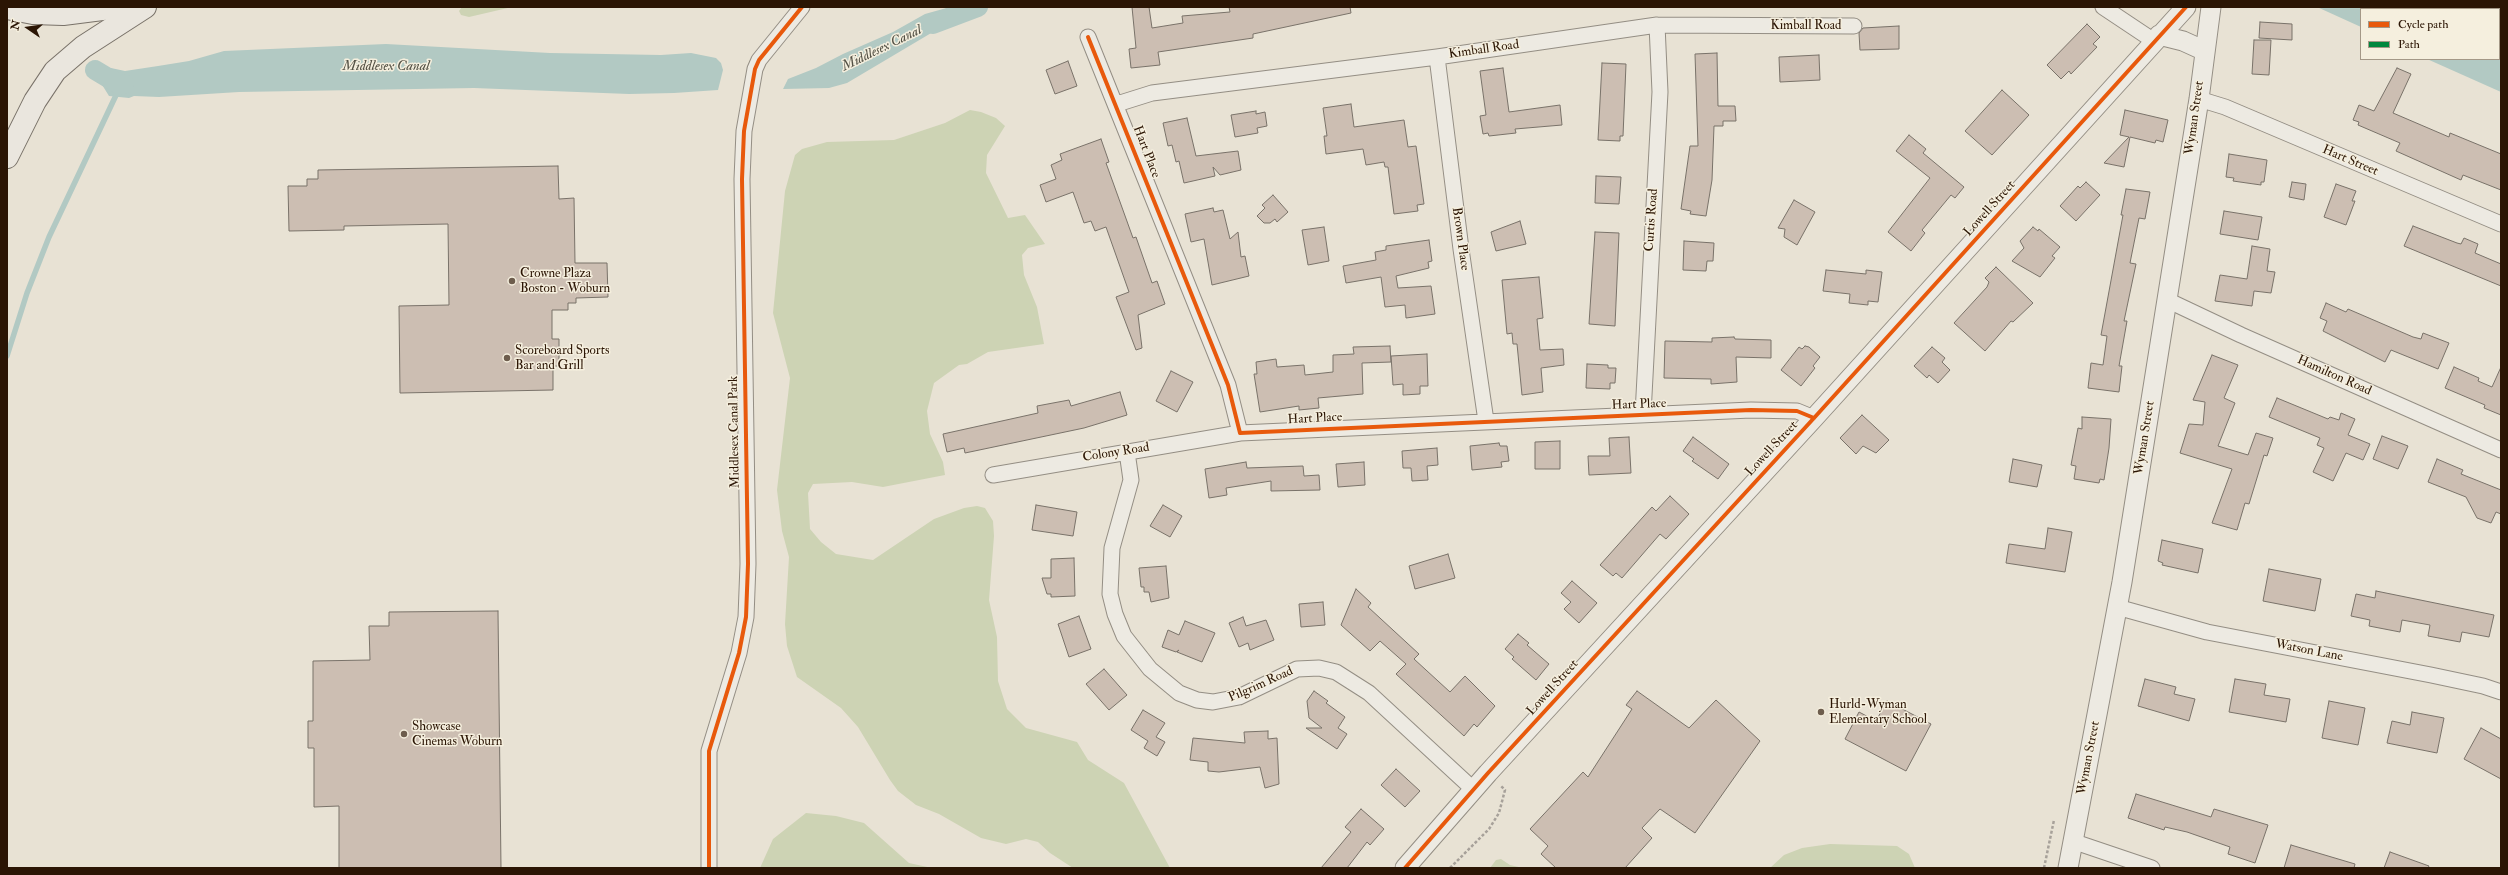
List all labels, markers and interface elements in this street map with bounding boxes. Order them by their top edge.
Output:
north arrow [8,8,48,48]
legend [2360,8,2500,60]
text: Cycle path [2398,17,2448,32]
street label: Kimball Road [1771,18,1841,34]
text: N [8,19,23,31]
water label: Middlesex Canal [839,22,925,76]
street label: Kimball Road [1448,37,1520,63]
text: Path [2398,37,2420,52]
water label: Middlesex Canal [343,59,429,75]
street label: Wyman Street [2182,80,2208,156]
street label: Hart Place [1129,124,1163,180]
street label: Hart Street [2320,142,2380,180]
street label: Lowell Street [1961,178,2019,240]
street label: Curtis Road [1642,188,1662,252]
street label: Brown Place [1448,206,1472,272]
place label: Crowne Plaza Boston - Woburn [520,266,610,297]
marker: Crowne Plaza Boston - Woburn [507,276,517,286]
place label: Scoreboard Sports Bar and Grill [515,343,609,374]
marker: Scoreboard Sports Bar and Grill [502,353,512,363]
street label: Hamilton Road [2294,353,2374,399]
street label: Middlesex Canal Park [726,376,744,488]
street label: Hart Place [1611,396,1667,414]
street label: Wyman Street [2131,400,2159,476]
street label: Hart Place [1287,410,1343,428]
street label: Lowell Street [1743,418,1801,480]
street label: Colony Road [1081,440,1151,466]
street label: Watson Lane [2274,637,2344,665]
street label: Lowell Street [1524,657,1582,719]
street label: Pilgrim Road [1226,664,1296,706]
place label: Hurld-Wyman Elementary School [1829,697,1927,728]
marker: Hurld-Wyman Elementary School [1816,707,1826,717]
place label: Showcase Cinemas Woburn [412,719,503,750]
street label: Wyman Street [2074,720,2104,796]
marker: Showcase Cinemas Woburn [399,729,409,739]

